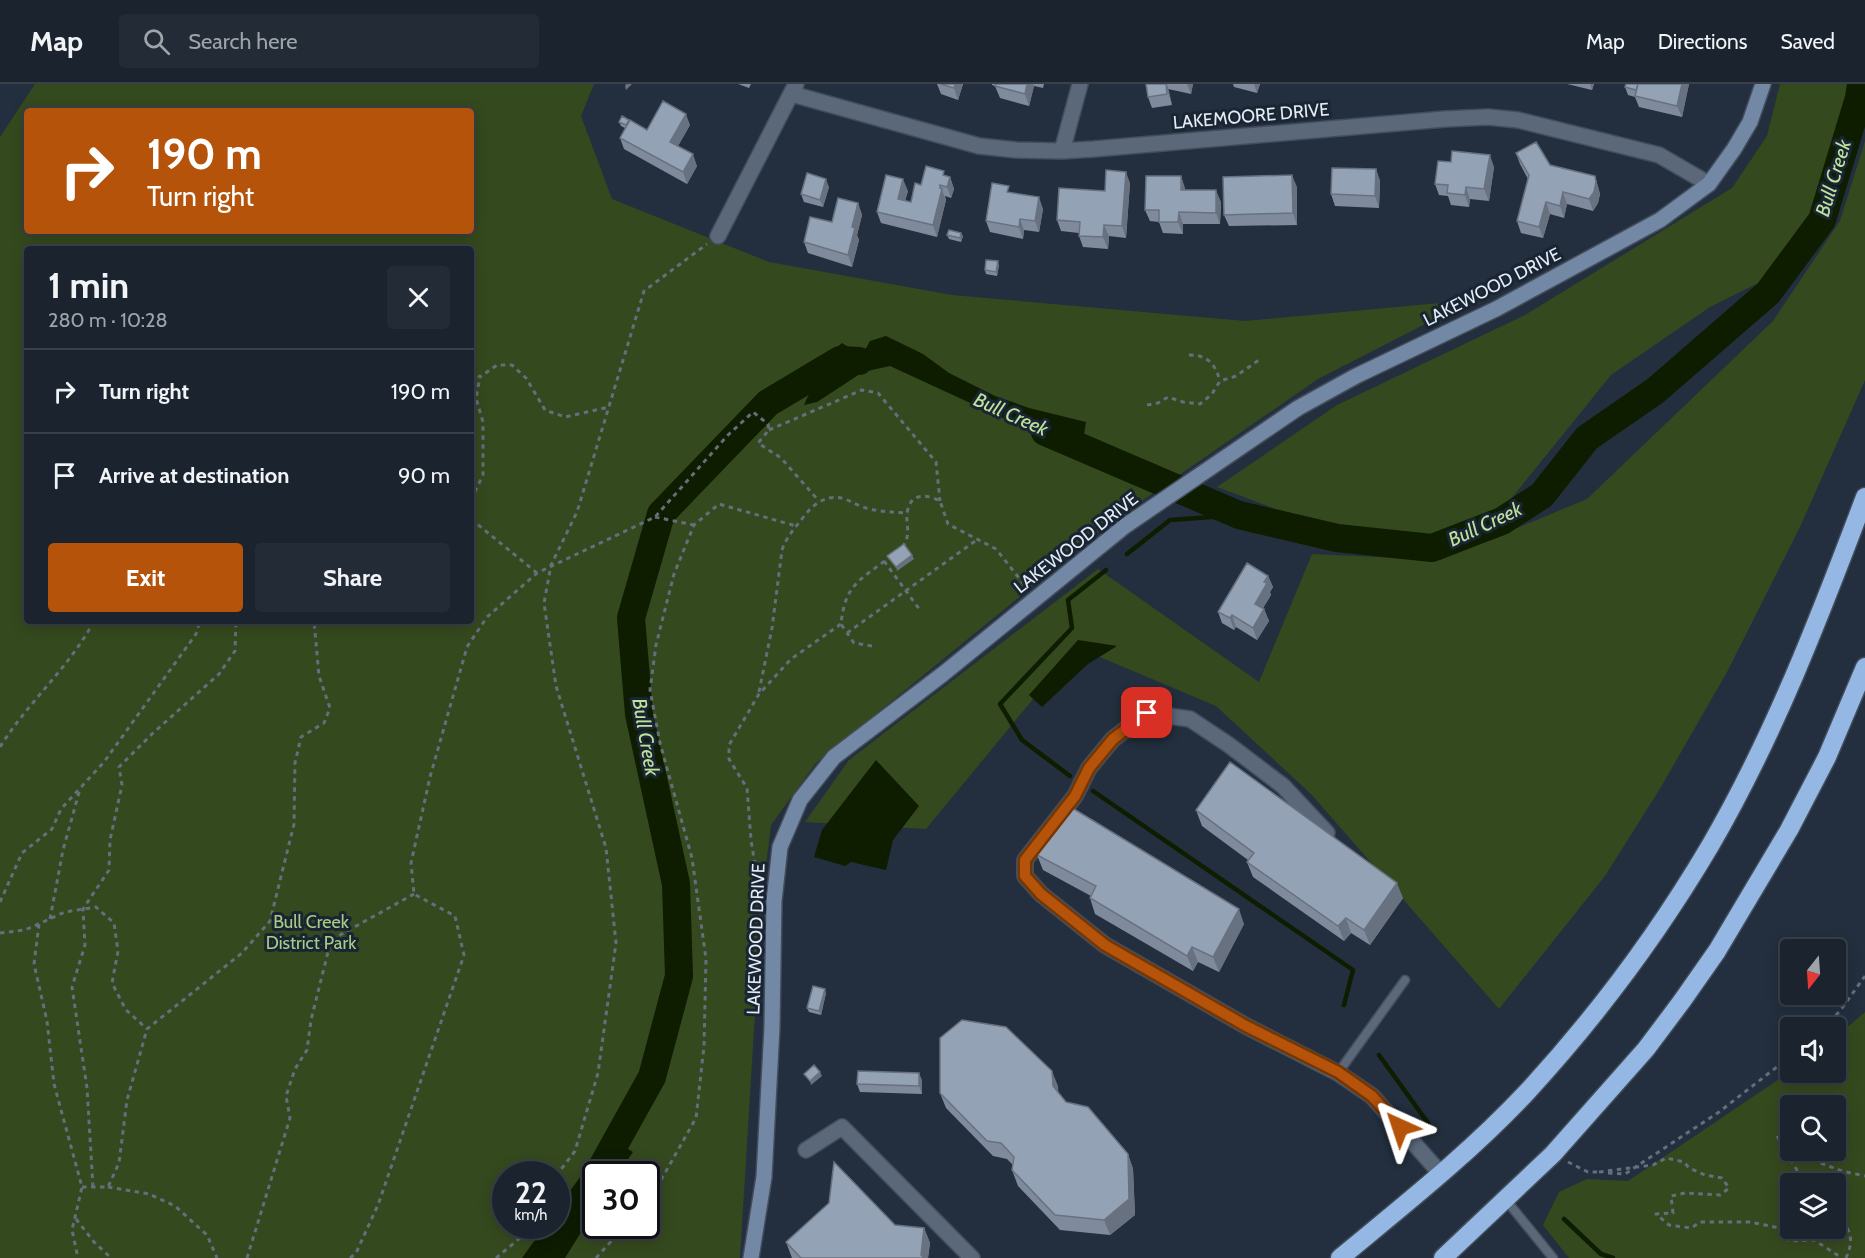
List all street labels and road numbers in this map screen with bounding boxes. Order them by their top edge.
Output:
street label: LAKEMOORE DRIVE [1172,98,1330,134]
street label: LAKEWOOD DRIVE [1420,243,1565,331]
street label: LAKEWOOD DRIVE [1010,488,1142,598]
street label: LAKEWOOD DRIVE [742,863,770,1015]

